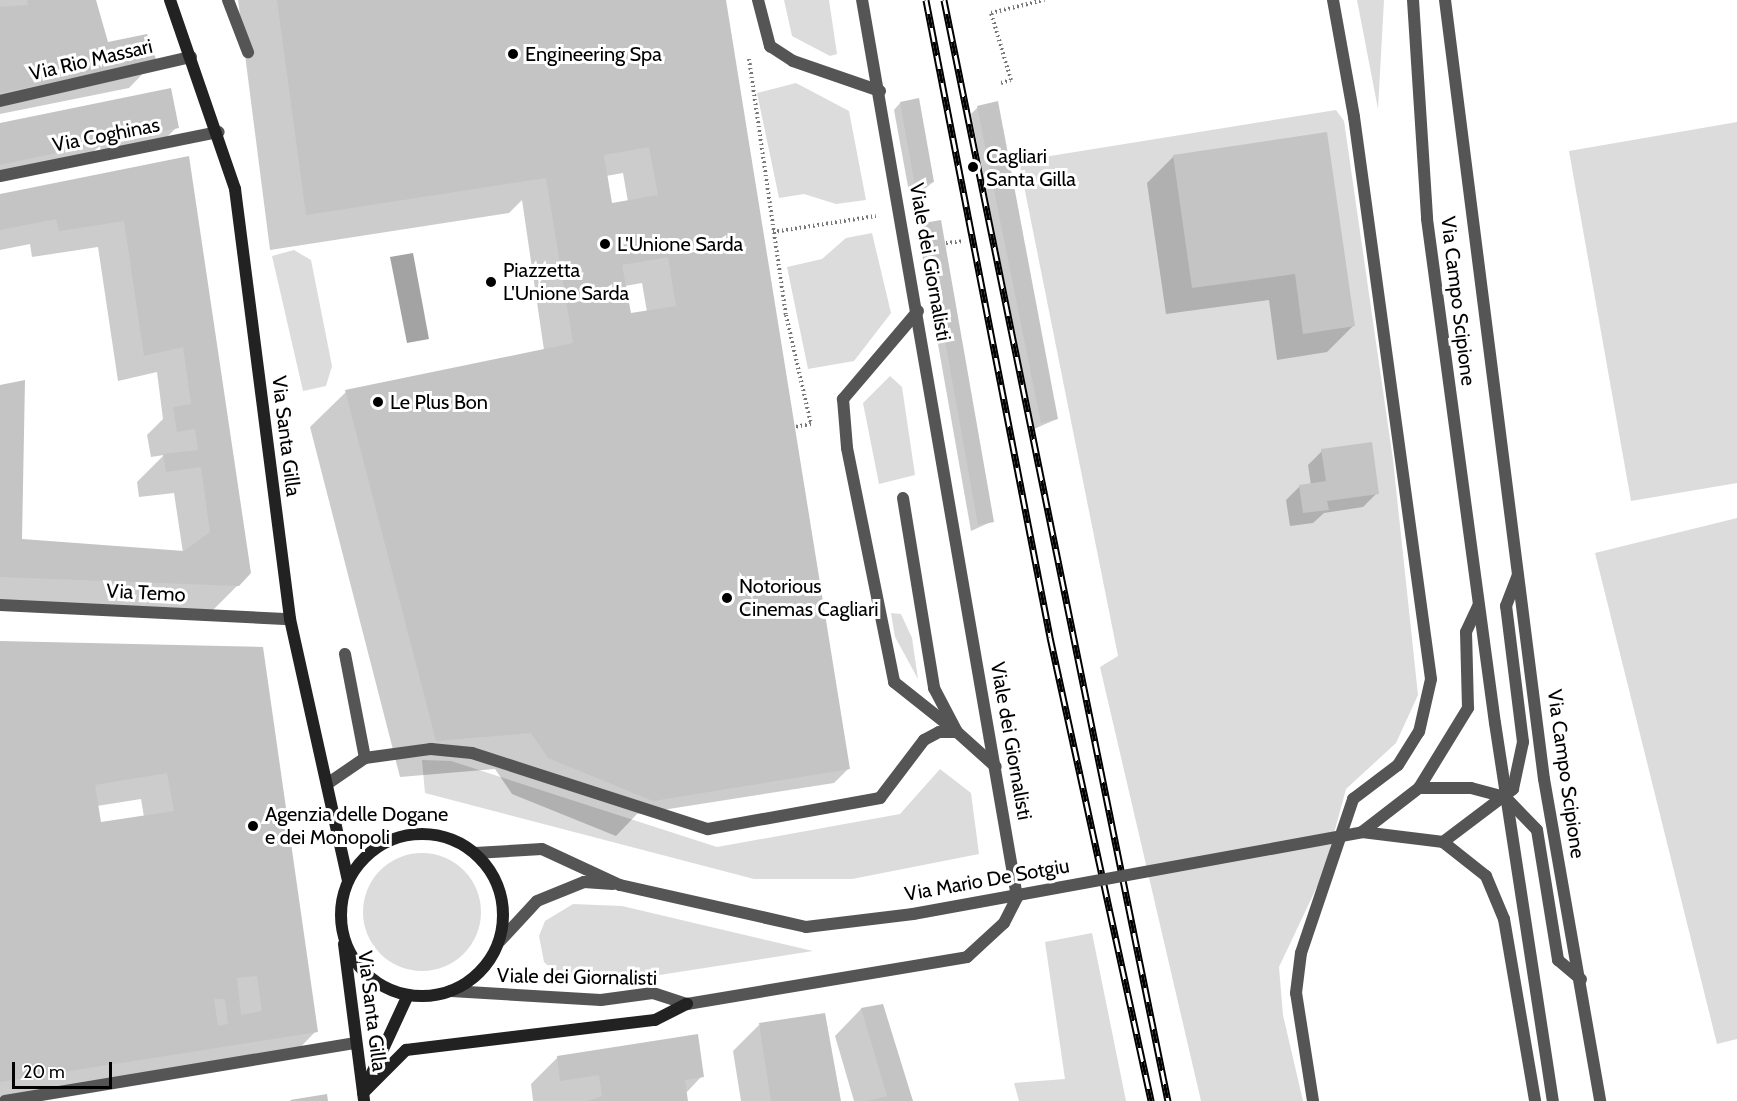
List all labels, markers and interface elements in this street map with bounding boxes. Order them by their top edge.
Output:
street label: Via Rio Massari [27,34,155,86]
place label: Engineering Spa [525,42,662,66]
marker: Engineering Spa [506,47,520,61]
street label: Via Coghinas [50,113,162,157]
place label: Cagliari Santa Gilla [986,144,1076,191]
marker: Cagliari Santa Gilla [964,158,982,176]
street label: Viale dei Giornalisti [904,181,956,343]
street label: Via Campo Scipione [1436,215,1480,387]
place label: L'Unione Sarda [617,232,743,256]
marker: L'Unione Sarda [598,237,612,251]
place label: Piazzetta L'Unione Sarda [503,258,629,305]
marker: Piazzetta L'Unione Sarda [484,275,498,289]
street label: Via Santa Gilla [267,374,305,498]
place label: Le Plus Bon [390,390,488,414]
marker: Le Plus Bon [371,395,385,409]
place label: Notorious Cinemas Cagliari [739,574,879,621]
street label: Via Temo [106,579,186,607]
marker: Notorious Cinemas Cagliari [720,591,734,605]
street label: Viale dei Giornalisti [985,660,1037,822]
street label: Via Campo Scipione [1542,688,1590,860]
place label: Agenzia delle Dogane e dei Monopoli [265,802,448,849]
marker: Agenzia delle Dogane e dei Monopoli [246,819,260,833]
street label: Via Mario De Sotgiu [903,854,1071,906]
street label: Via Santa Gilla [353,949,391,1073]
street label: Viale dei Giornalisti [497,964,657,990]
scale bar [15,1050,116,1088]
text: 20 m [23,1061,65,1083]

